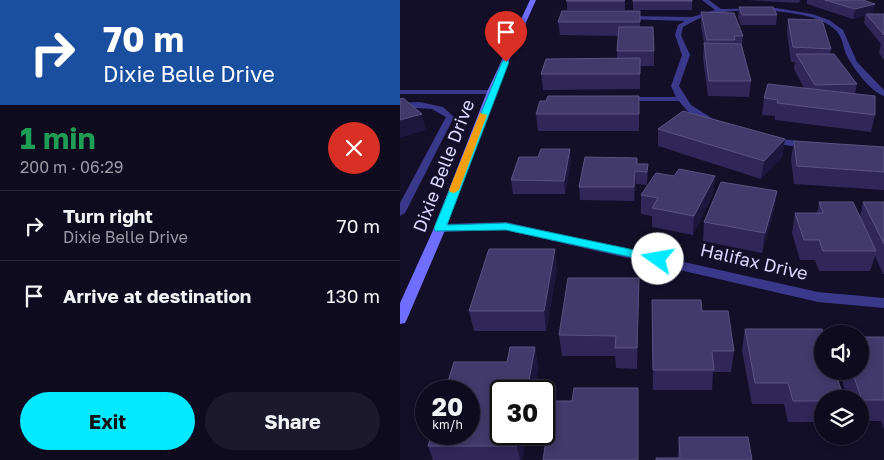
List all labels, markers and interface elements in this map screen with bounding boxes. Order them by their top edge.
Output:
pin [485,11,527,62]
text: 70 m [103,18,184,60]
icon: arrive [492,18,520,46]
icon: right [20,20,85,85]
text: Dixie Belle Drive [103,60,275,87]
street label: Dixie Belle Drive [408,96,479,235]
text: 1 min [20,120,96,156]
button: close [328,122,380,174]
text: 200 m · 06:29 [20,157,123,177]
text: Turn right [63,204,153,227]
icon: right [20,212,48,240]
text: 70 m [337,214,380,237]
text: Dixie Belle Drive [63,227,188,247]
position arrow [631,232,683,284]
street label: Halifax Drive [698,238,810,284]
icon: arrive [20,282,48,310]
text: Arrive at destination [63,284,251,307]
text: 130 m [326,284,380,307]
map controls [814,325,869,445]
button: sound [814,325,869,380]
speed limit sign: 30 [490,380,555,445]
button: layers [814,390,869,445]
text: 20 [432,391,463,422]
button: Exit [20,392,195,450]
button: Share [205,392,380,450]
text: km/h [432,417,463,432]

